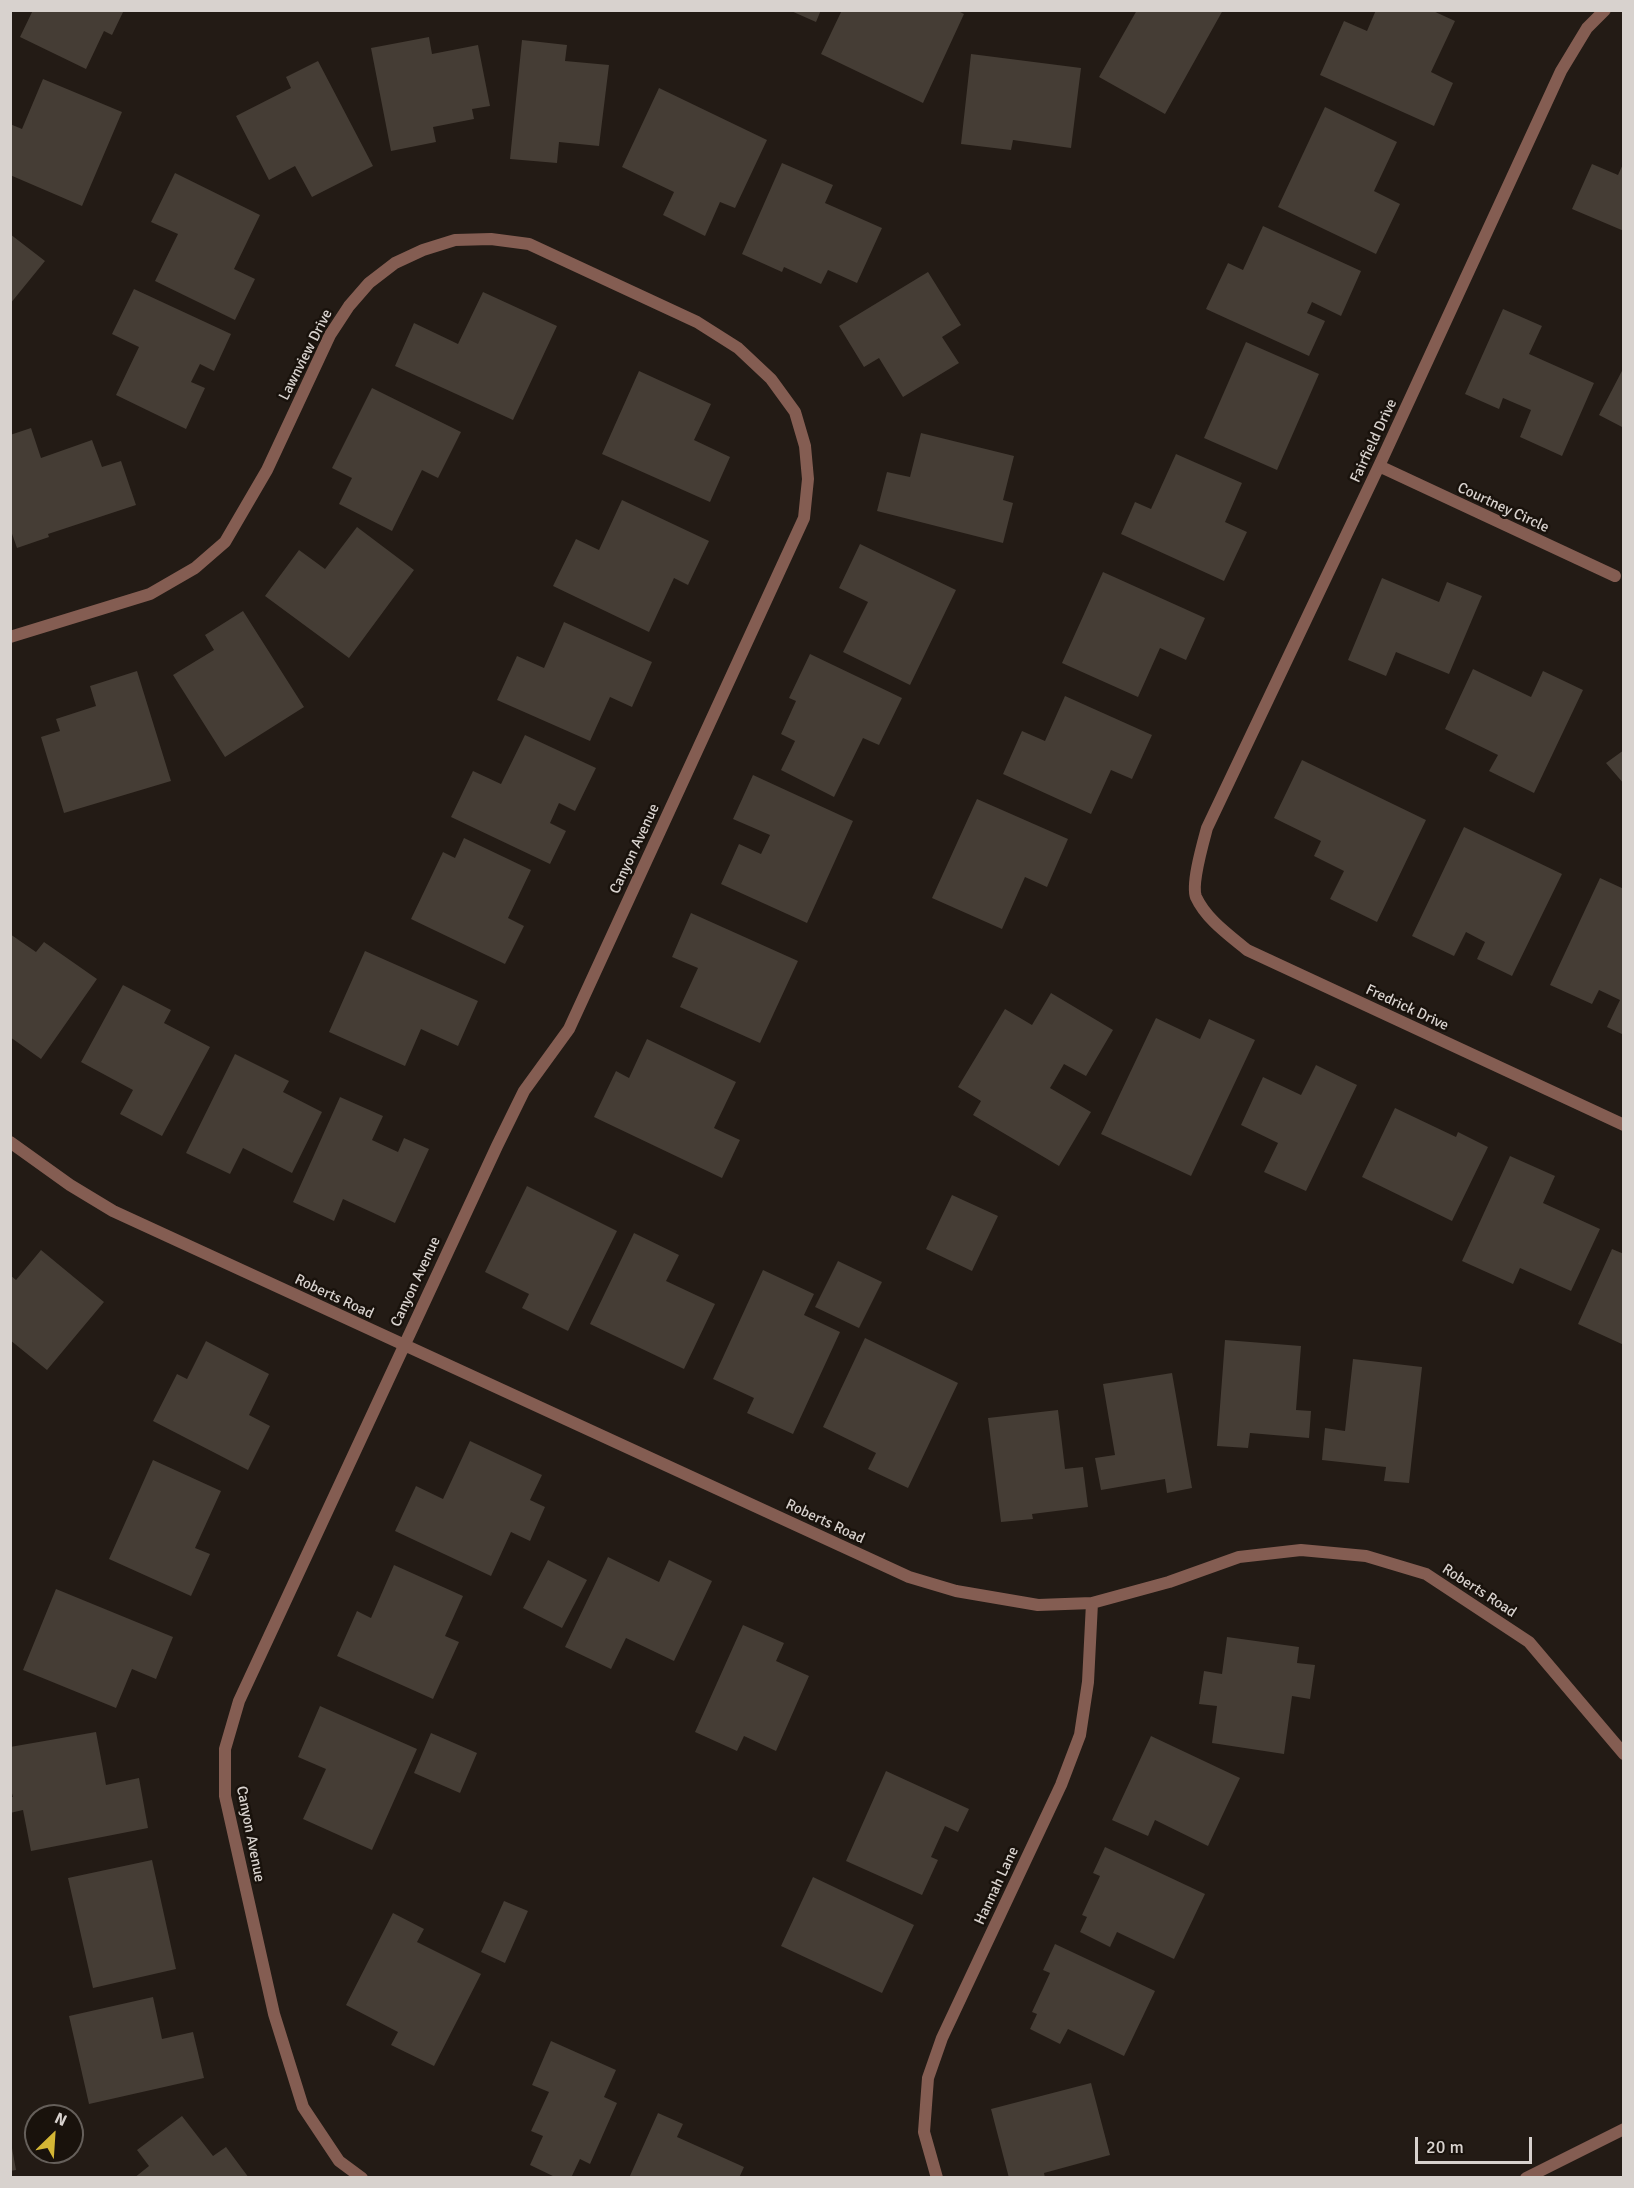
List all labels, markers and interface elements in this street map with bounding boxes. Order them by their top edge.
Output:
street label: Lawnview Drive [275,307,337,403]
street label: Fairfield Drive [1347,396,1401,486]
street label: Courtney Circle [1454,479,1552,537]
street label: Canyon Avenue [606,801,664,897]
street label: Fredrick Drive [1363,981,1451,1035]
street label: Canyon Avenue [387,1234,445,1330]
street label: Roberts Road [292,1271,376,1323]
street label: Roberts Road [783,1496,867,1548]
street label: Roberts Road [1438,1560,1520,1622]
street label: Canyon Avenue [232,1784,268,1884]
street label: Hannah Lane [971,1844,1023,1928]
north arrow [24,2104,84,2164]
text: N [51,2108,70,2131]
scale bar [1418,2125,1535,2163]
text: 20 m [1426,2136,1464,2158]

